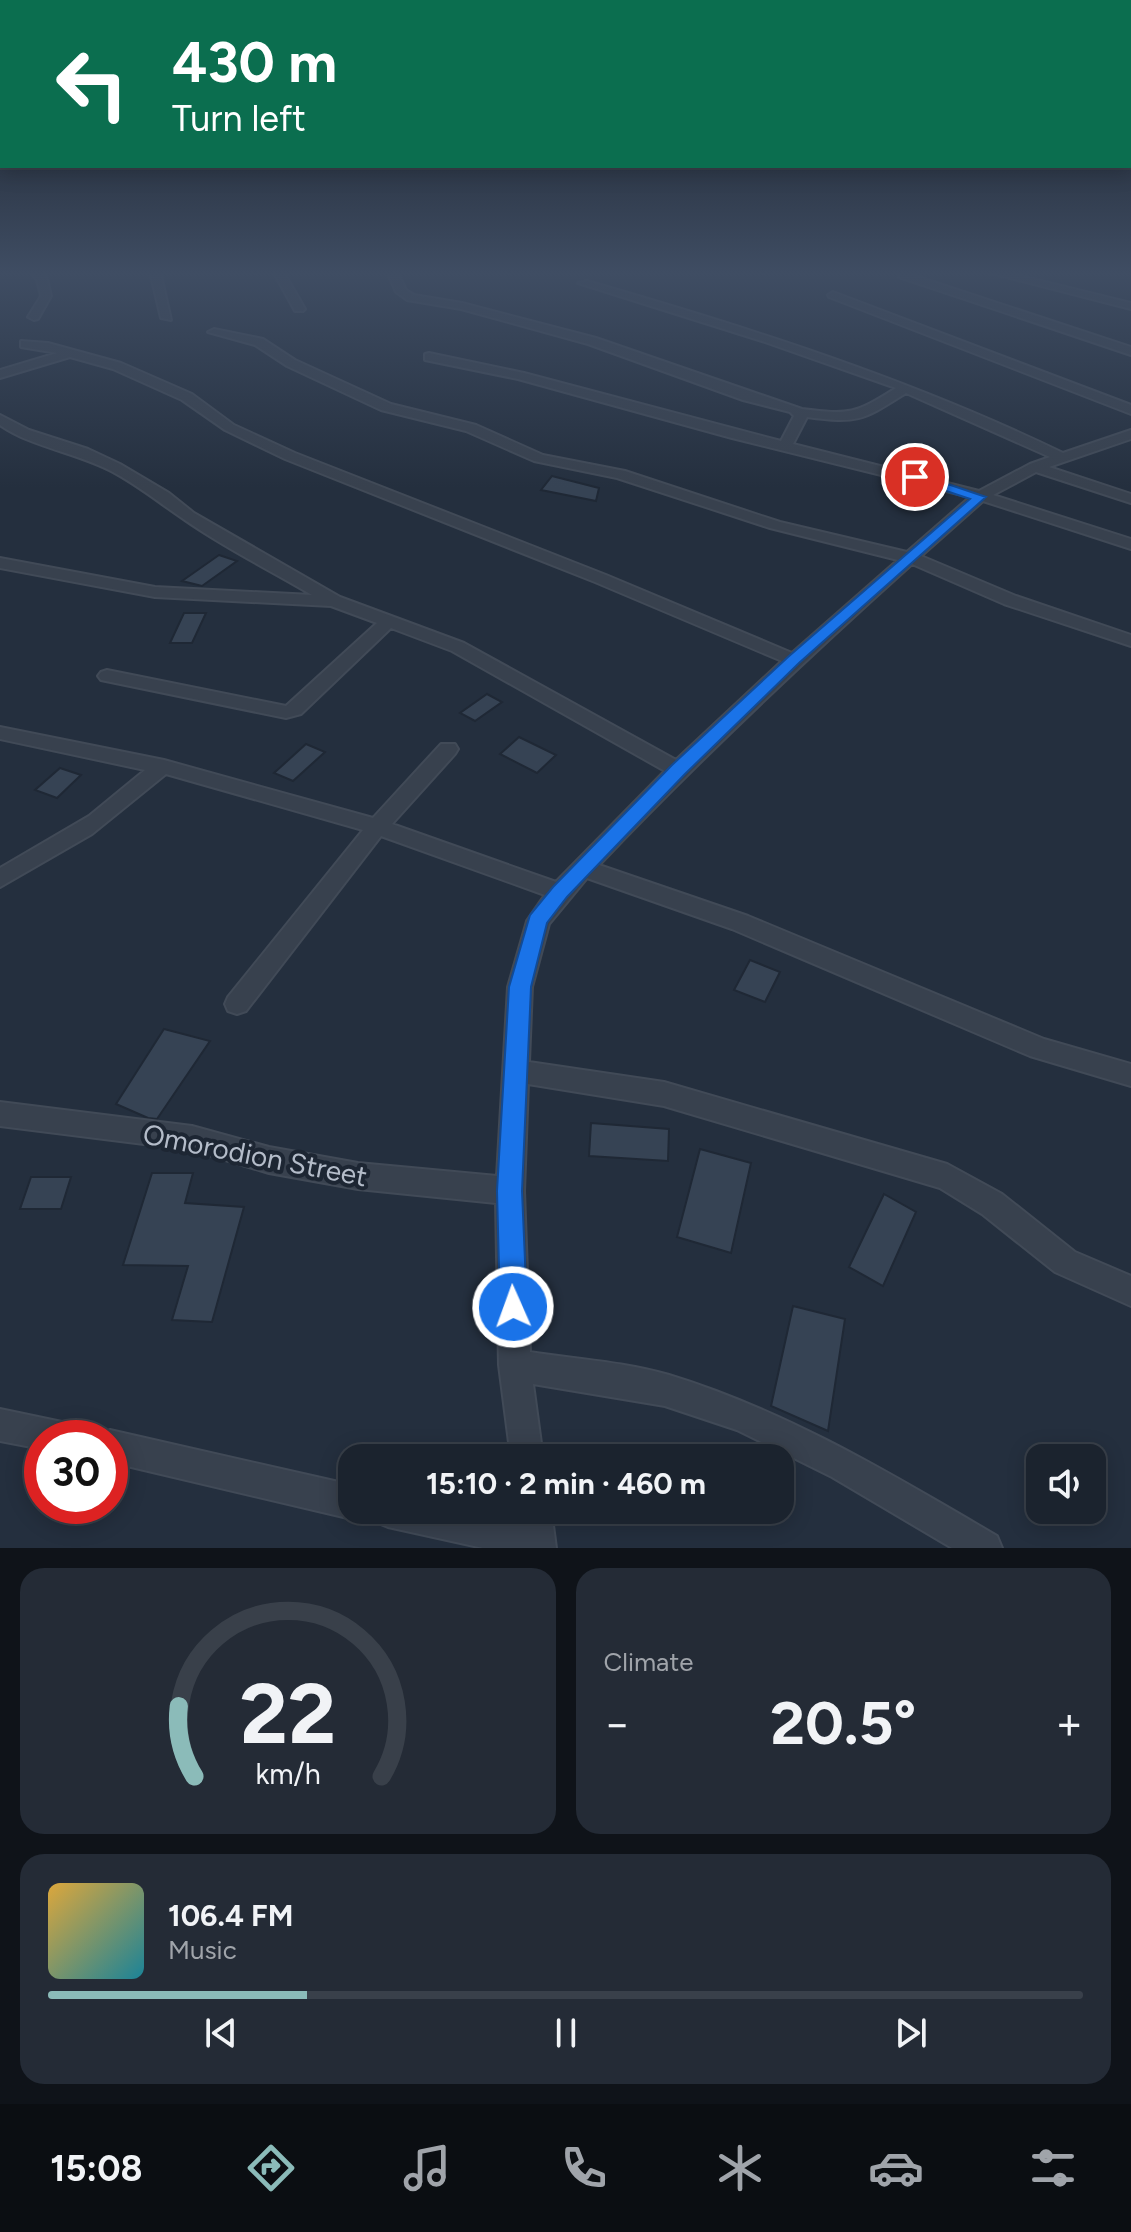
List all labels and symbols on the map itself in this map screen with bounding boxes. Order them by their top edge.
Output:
pin [881,443,949,511]
street label: Omorodion Street [140,1117,370,1193]
position arrow [471,1265,555,1349]
speed limit sign: 30 [24,1420,128,1524]

